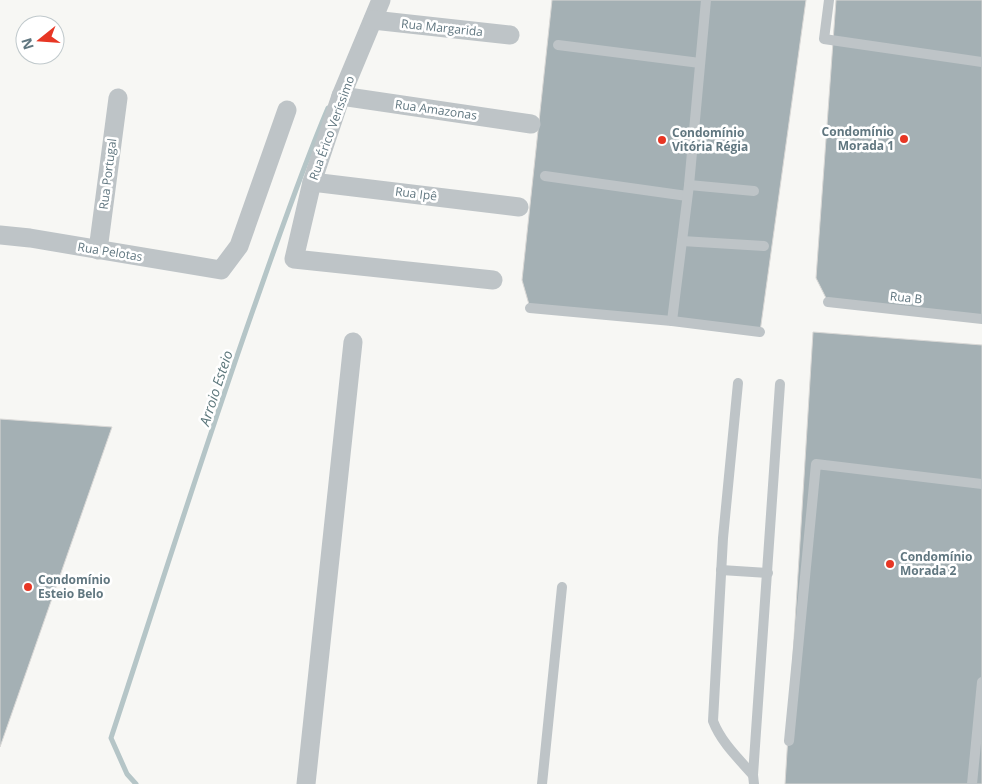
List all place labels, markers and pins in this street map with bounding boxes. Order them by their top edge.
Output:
place label: Condomínio Morada 1 [822,123,894,154]
place label: Condomínio Vitória Régia [672,124,748,155]
marker: Condomínio Morada 1 [898,133,910,145]
marker: Condomínio Vitória Régia [656,134,668,146]
place label: Condomínio Morada 2 [900,548,972,579]
marker: Condomínio Morada 2 [884,558,896,570]
place label: Condomínio Esteio Belo [38,571,110,602]
marker: Condomínio Esteio Belo [22,581,34,593]

